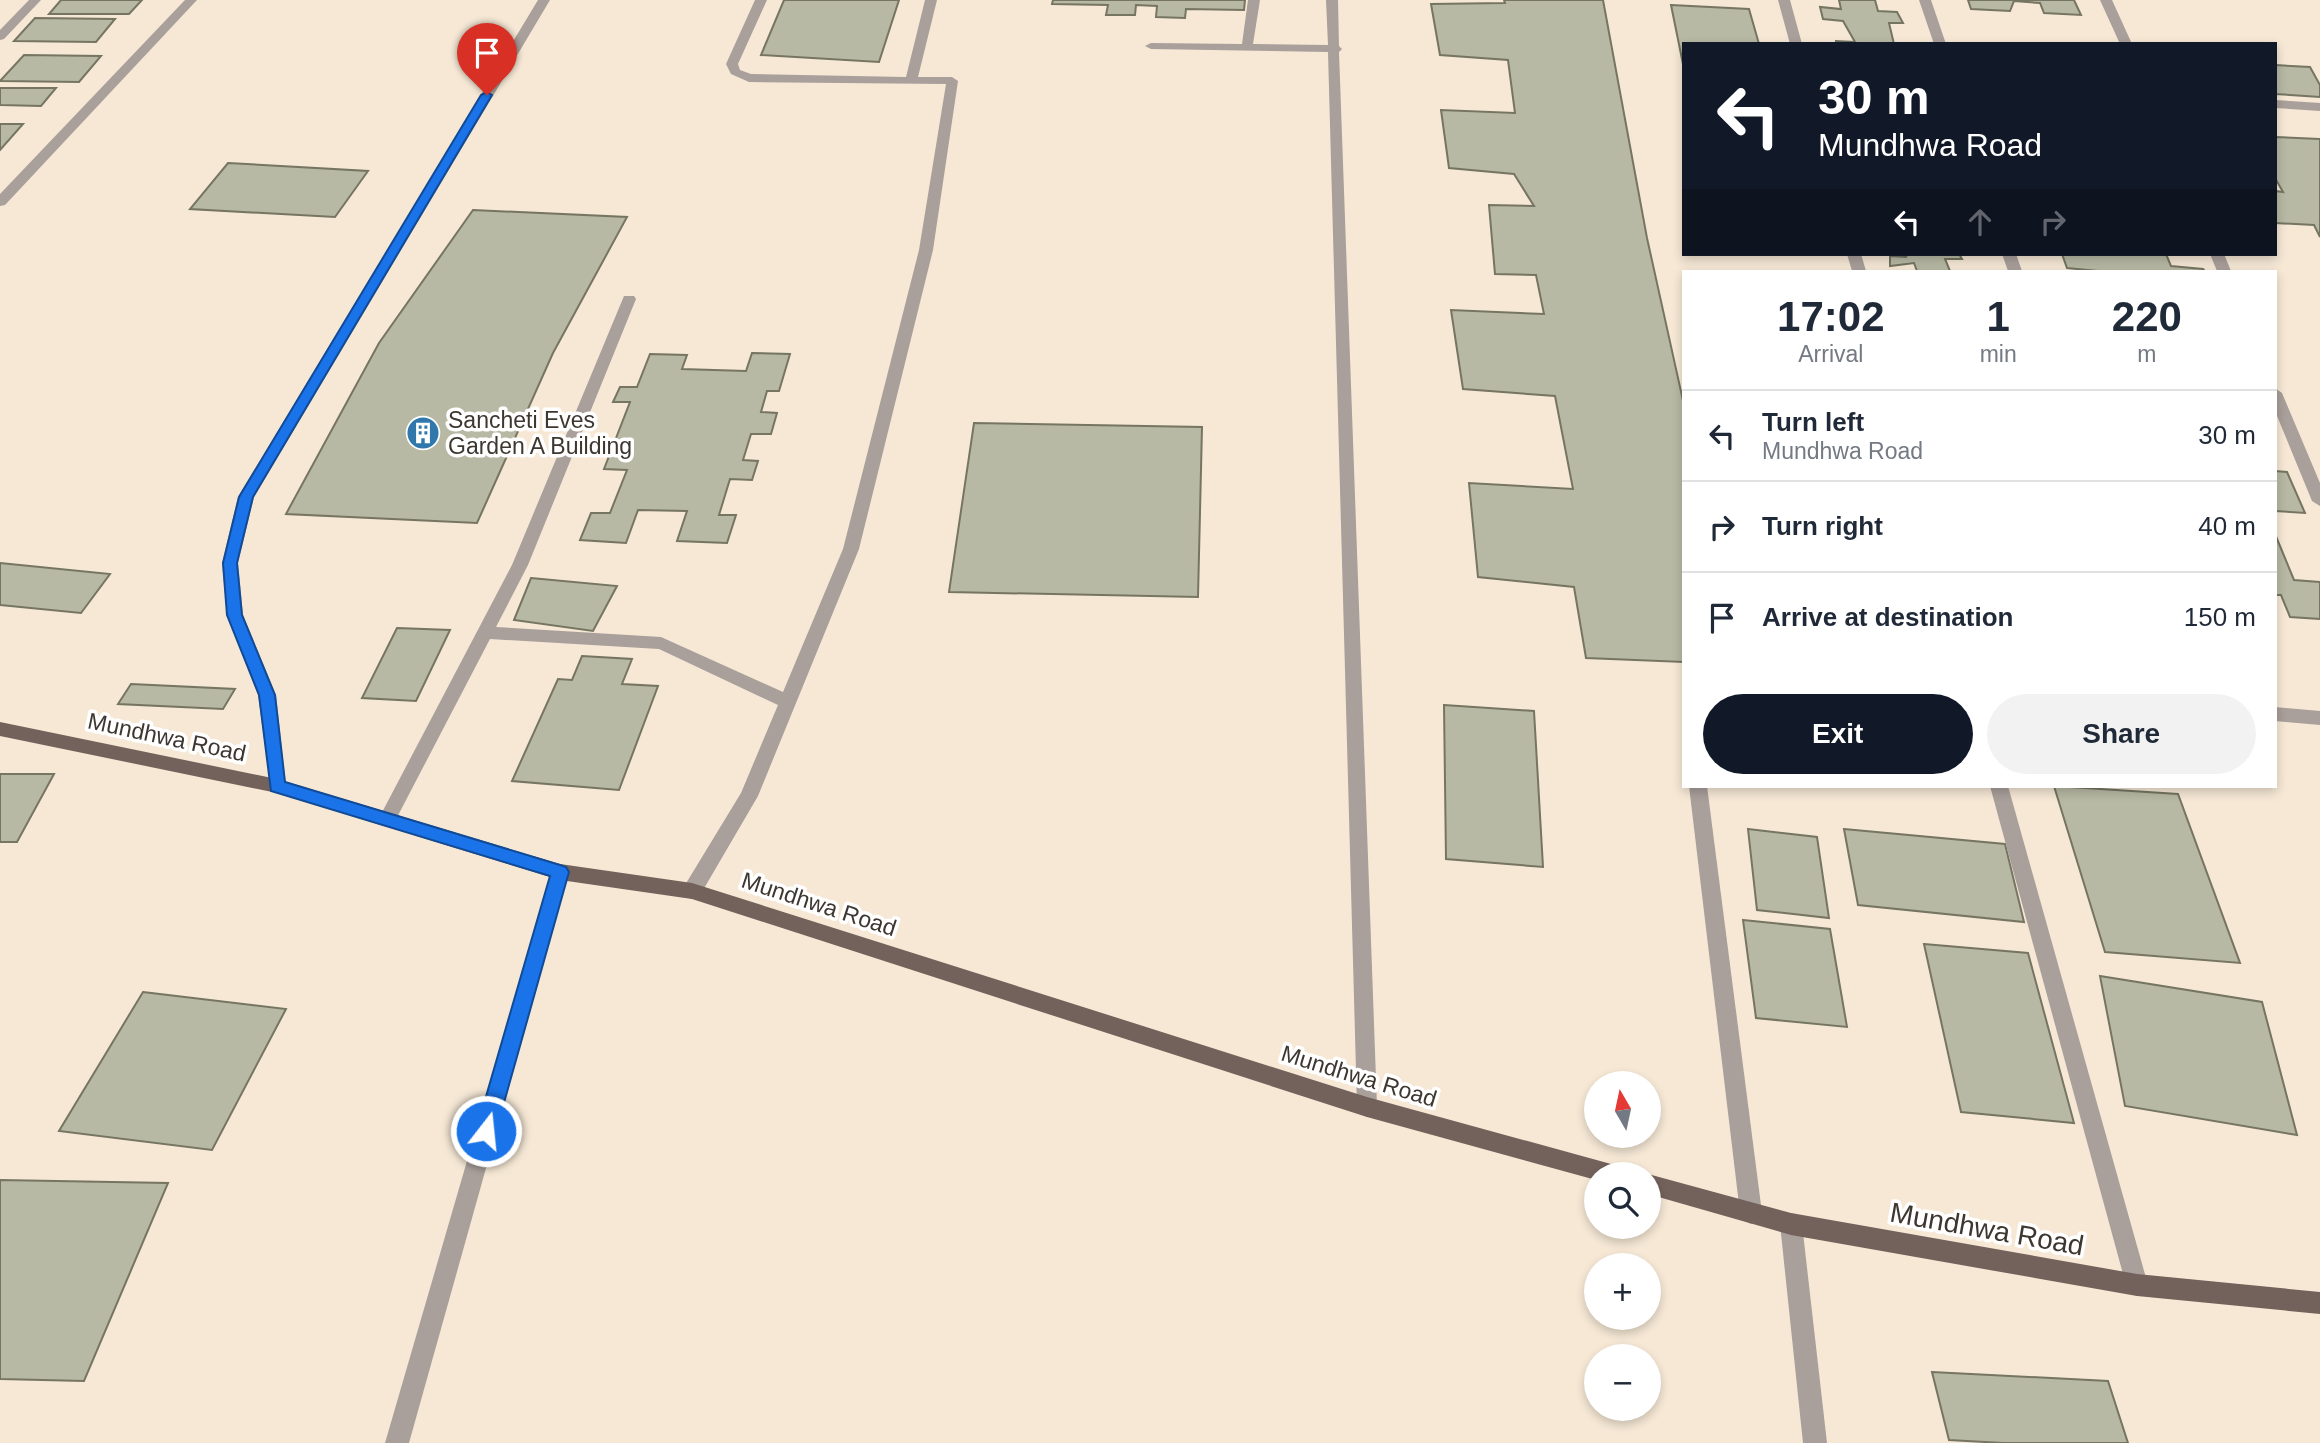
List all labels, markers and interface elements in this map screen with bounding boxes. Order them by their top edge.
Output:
pin [457,23,517,95]
icon: arrive [468,34,506,72]
icon: left [1703,70,1794,161]
text: 30 m [1818,70,1930,124]
text: Mundhwa Road [1818,127,2042,163]
icon: left [1888,203,1926,241]
icon: ahead [1961,203,1999,241]
icon: right [2034,203,2072,241]
text: 17:02 [1777,293,1885,340]
text: 1 [1986,293,2010,340]
text: 220 [2112,293,2182,340]
text: Arrival [1798,341,1863,367]
text: min [1980,341,2017,367]
text: m [2137,341,2156,367]
place label: Sancheti Eves Garden A Building [448,407,632,459]
text: Turn left [1762,407,1864,437]
building icon: Sancheti Eves Garden A Building [404,414,442,452]
icon: left [1703,417,1741,455]
text: 30 m [2198,420,2256,450]
text: Mundhwa Road [1762,438,1923,464]
icon: right [1703,508,1741,546]
text: Turn right [1762,511,1883,541]
text: 40 m [2198,511,2256,541]
icon: arrive [1703,599,1741,637]
text: Arrive at destination [1762,602,2013,632]
text: 150 m [2184,602,2256,632]
button: Exit [1703,694,1973,774]
button: Share [1987,694,2256,774]
street label: Mundhwa Road [86,708,248,766]
street label: Mundhwa Road [738,867,900,941]
street label: Mundhwa Road [1278,1040,1440,1112]
north arrow [1584,1071,1661,1148]
map controls [1584,1071,1661,1421]
position arrow [449,1094,523,1168]
button: search [1584,1162,1661,1239]
street label: Mundhwa Road [1888,1197,2086,1261]
button: + [1584,1253,1661,1330]
button: − [1584,1344,1661,1421]

